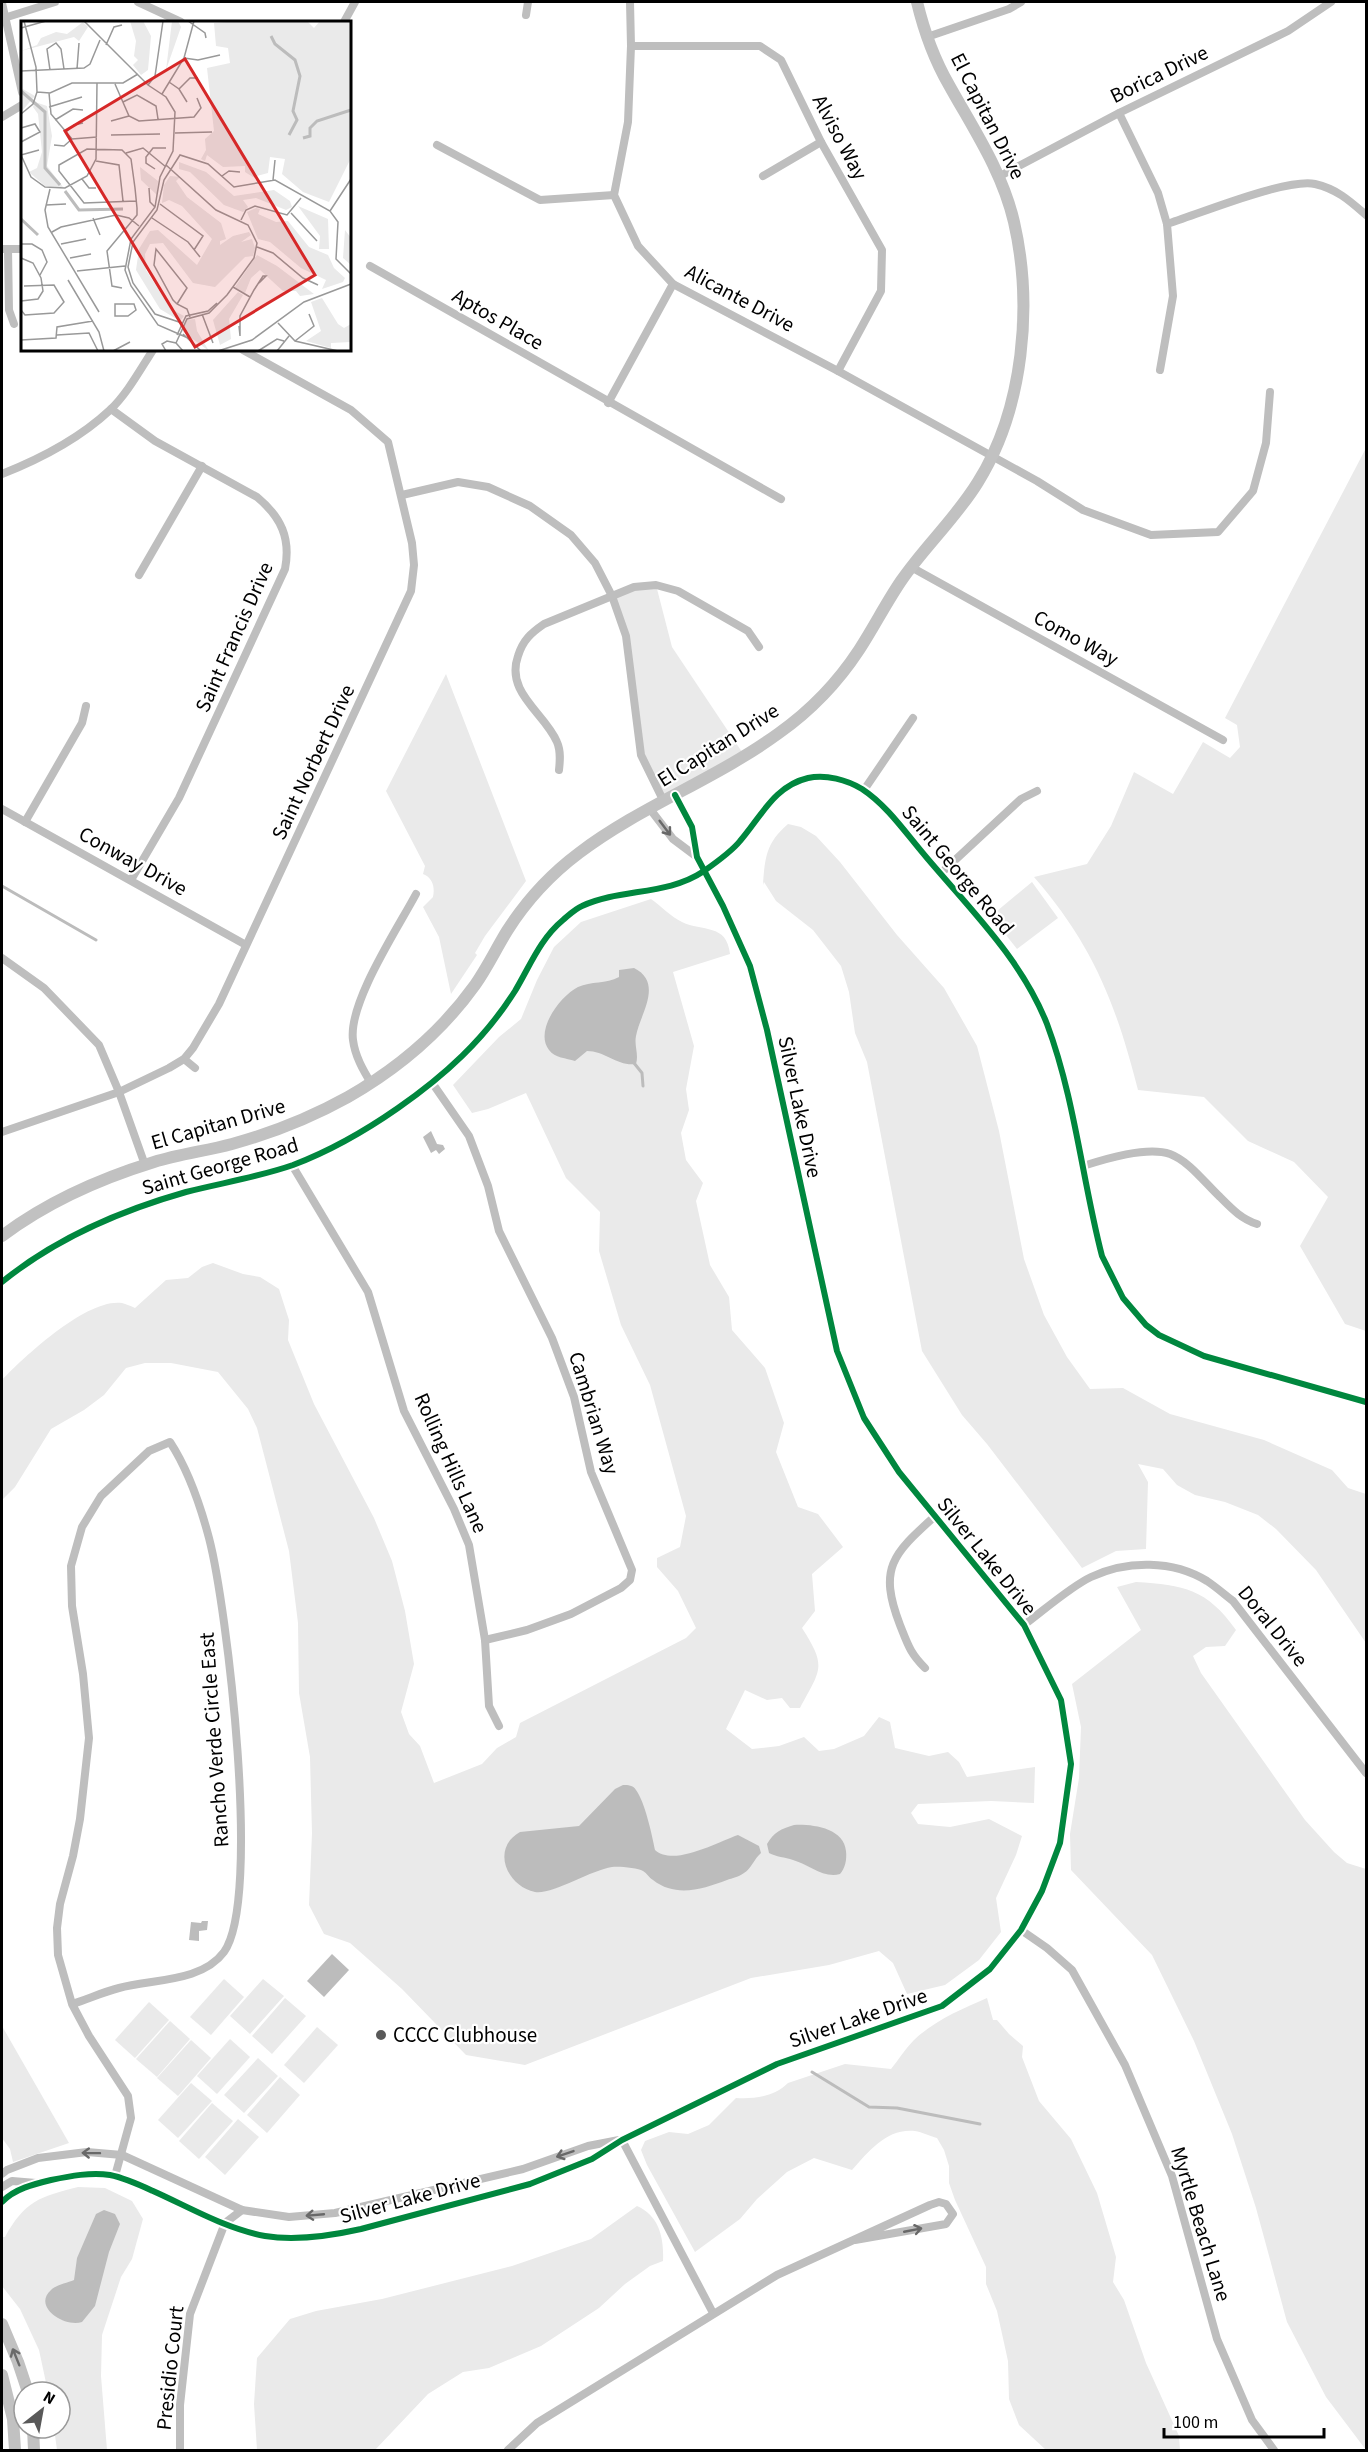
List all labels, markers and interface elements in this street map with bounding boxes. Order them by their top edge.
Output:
inset map [21,21,351,351]
street label: Borica Drive [1105,37,1213,111]
street label: El Capitan Drive [943,48,1033,184]
street label: Alviso Way [805,89,875,185]
street label: Alicante Drive [680,257,800,339]
street label: Aptos Place [447,281,549,357]
street label: Saint Francis Drive [187,557,281,717]
street label: Como Way [1028,602,1124,674]
street label: Saint Norbert Drive [264,679,362,845]
street label: El Capitan Drive [651,696,785,794]
street label: Saint George Road [895,798,1021,942]
street label: Conway Drive [73,819,193,903]
one-way arrow [659,820,671,836]
street label: Silver Lake Drive [770,1033,830,1181]
street label: El Capitan Drive [147,1090,289,1158]
street label: Saint George Road [138,1129,302,1203]
street label: Cambrian Way [561,1348,627,1478]
street label: Rolling Hills Lane [407,1388,495,1538]
street label: Silver Lake Drive [930,1490,1044,1622]
street label: Doral Drive [1231,1579,1315,1673]
street label: Rancho Verde Circle East [192,1631,236,1849]
street label: Silver Lake Drive [785,1980,931,2056]
place label: CCCC Clubhouse [393,2020,537,2050]
marker: CCCC Clubhouse [374,2028,388,2042]
street label: Myrtle Beach Lane [1163,2143,1239,2305]
one-way arrow [81,2147,101,2158]
one-way arrow [557,2149,575,2160]
street label: Silver Lake Drive [336,2165,484,2231]
one-way arrow [306,2210,326,2221]
one-way arrow [902,2224,922,2235]
street label: Presidio Court [149,2304,191,2432]
one-way arrow [10,2349,21,2367]
north arrow [12,2380,72,2440]
text: N [39,2386,59,2410]
scale bar [1164,2401,1324,2439]
text: 100 m [1173,2410,1218,2435]

